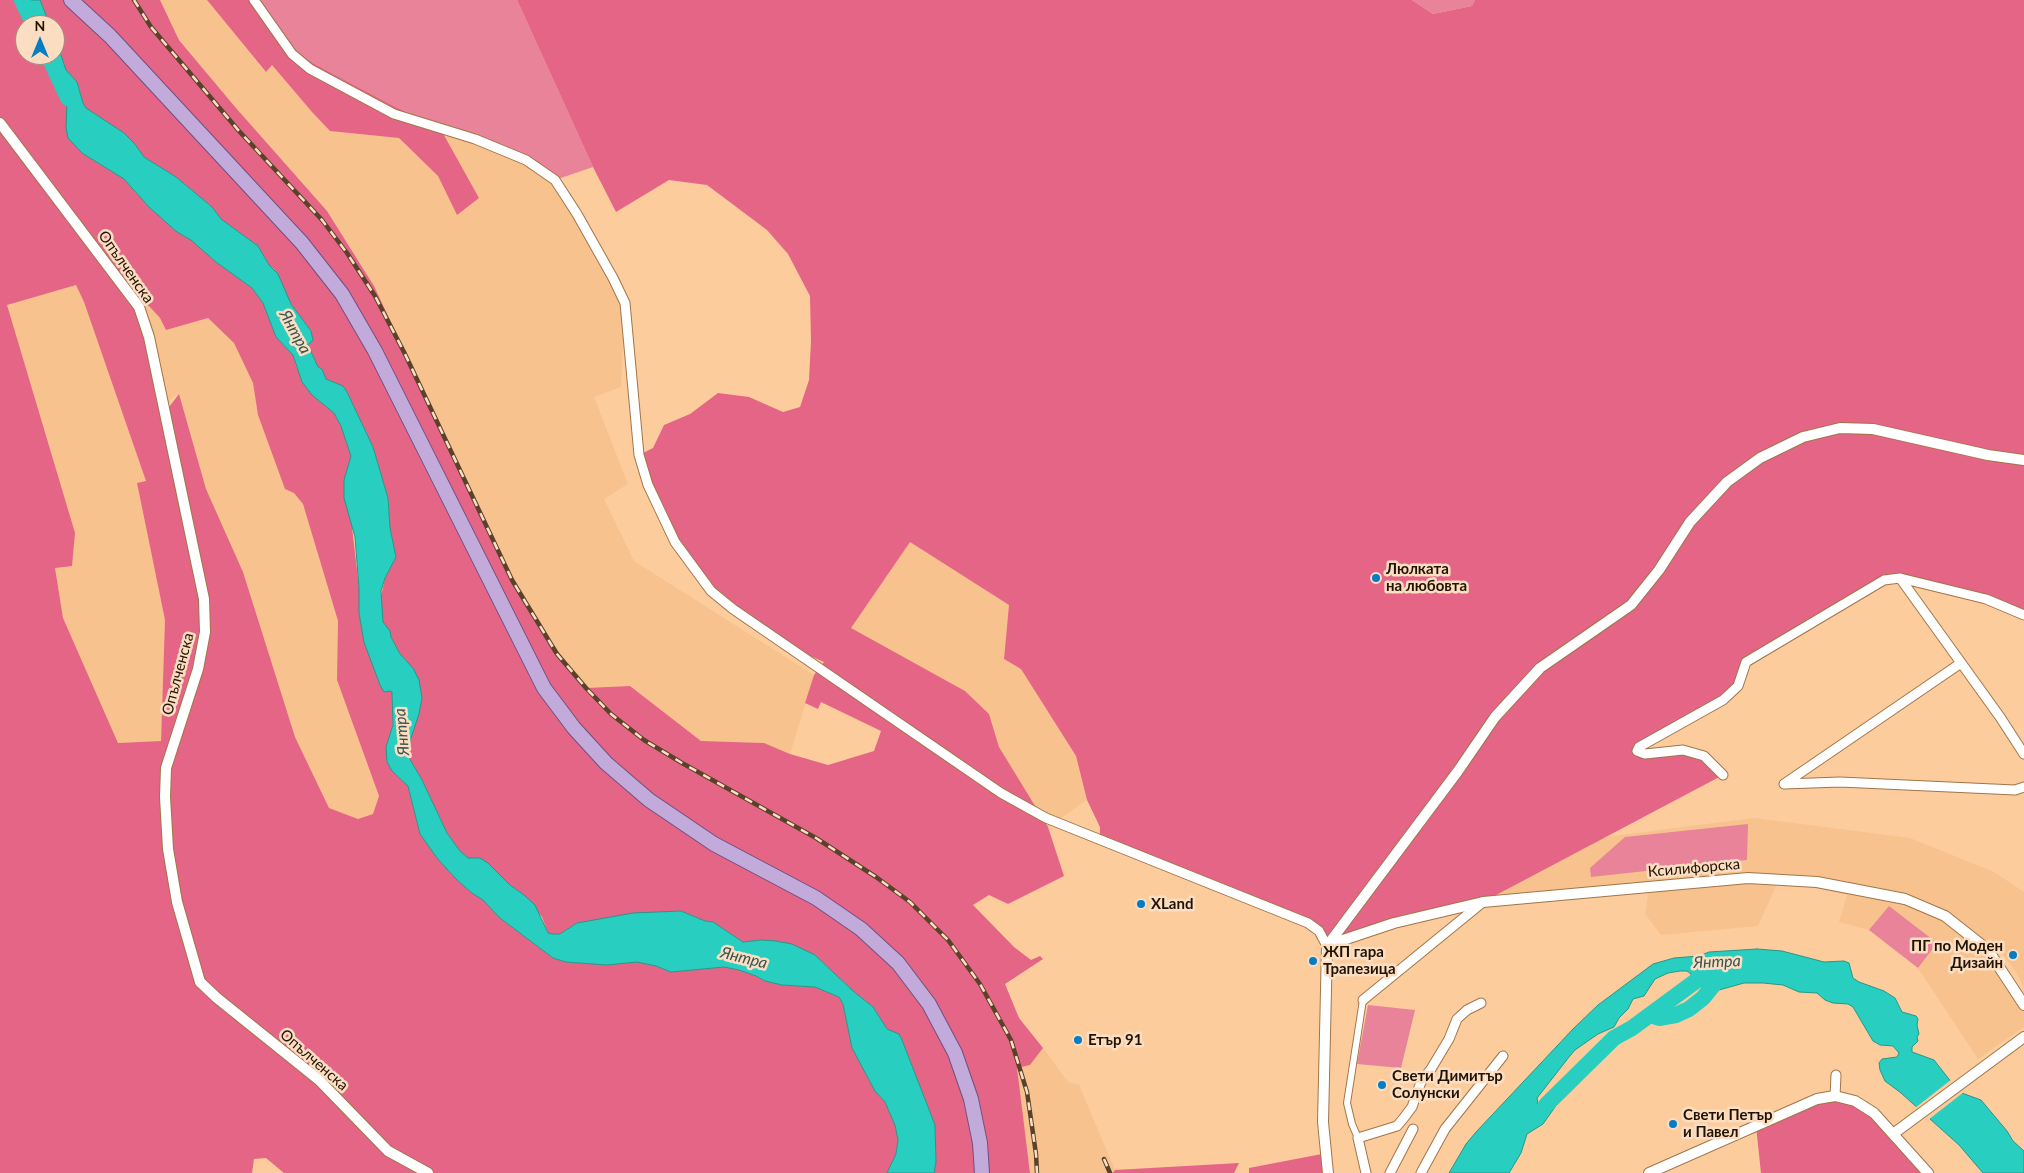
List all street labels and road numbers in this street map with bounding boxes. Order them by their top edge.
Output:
street label: Опълченска [94,227,158,307]
street label: Опълченска [158,631,198,717]
street label: Ксилифорска [1647,855,1741,881]
street label: Опълченска [276,1026,352,1094]

